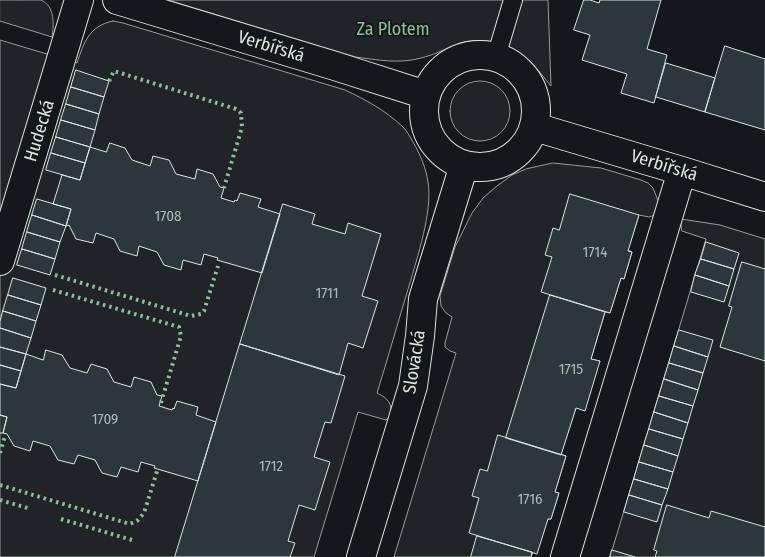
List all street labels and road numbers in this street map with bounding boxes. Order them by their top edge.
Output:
street label: Verbířská [235,27,307,67]
street label: Hudecká [20,97,60,165]
street label: Verbířská [628,146,700,186]
street label: Slovácká [399,329,431,395]

